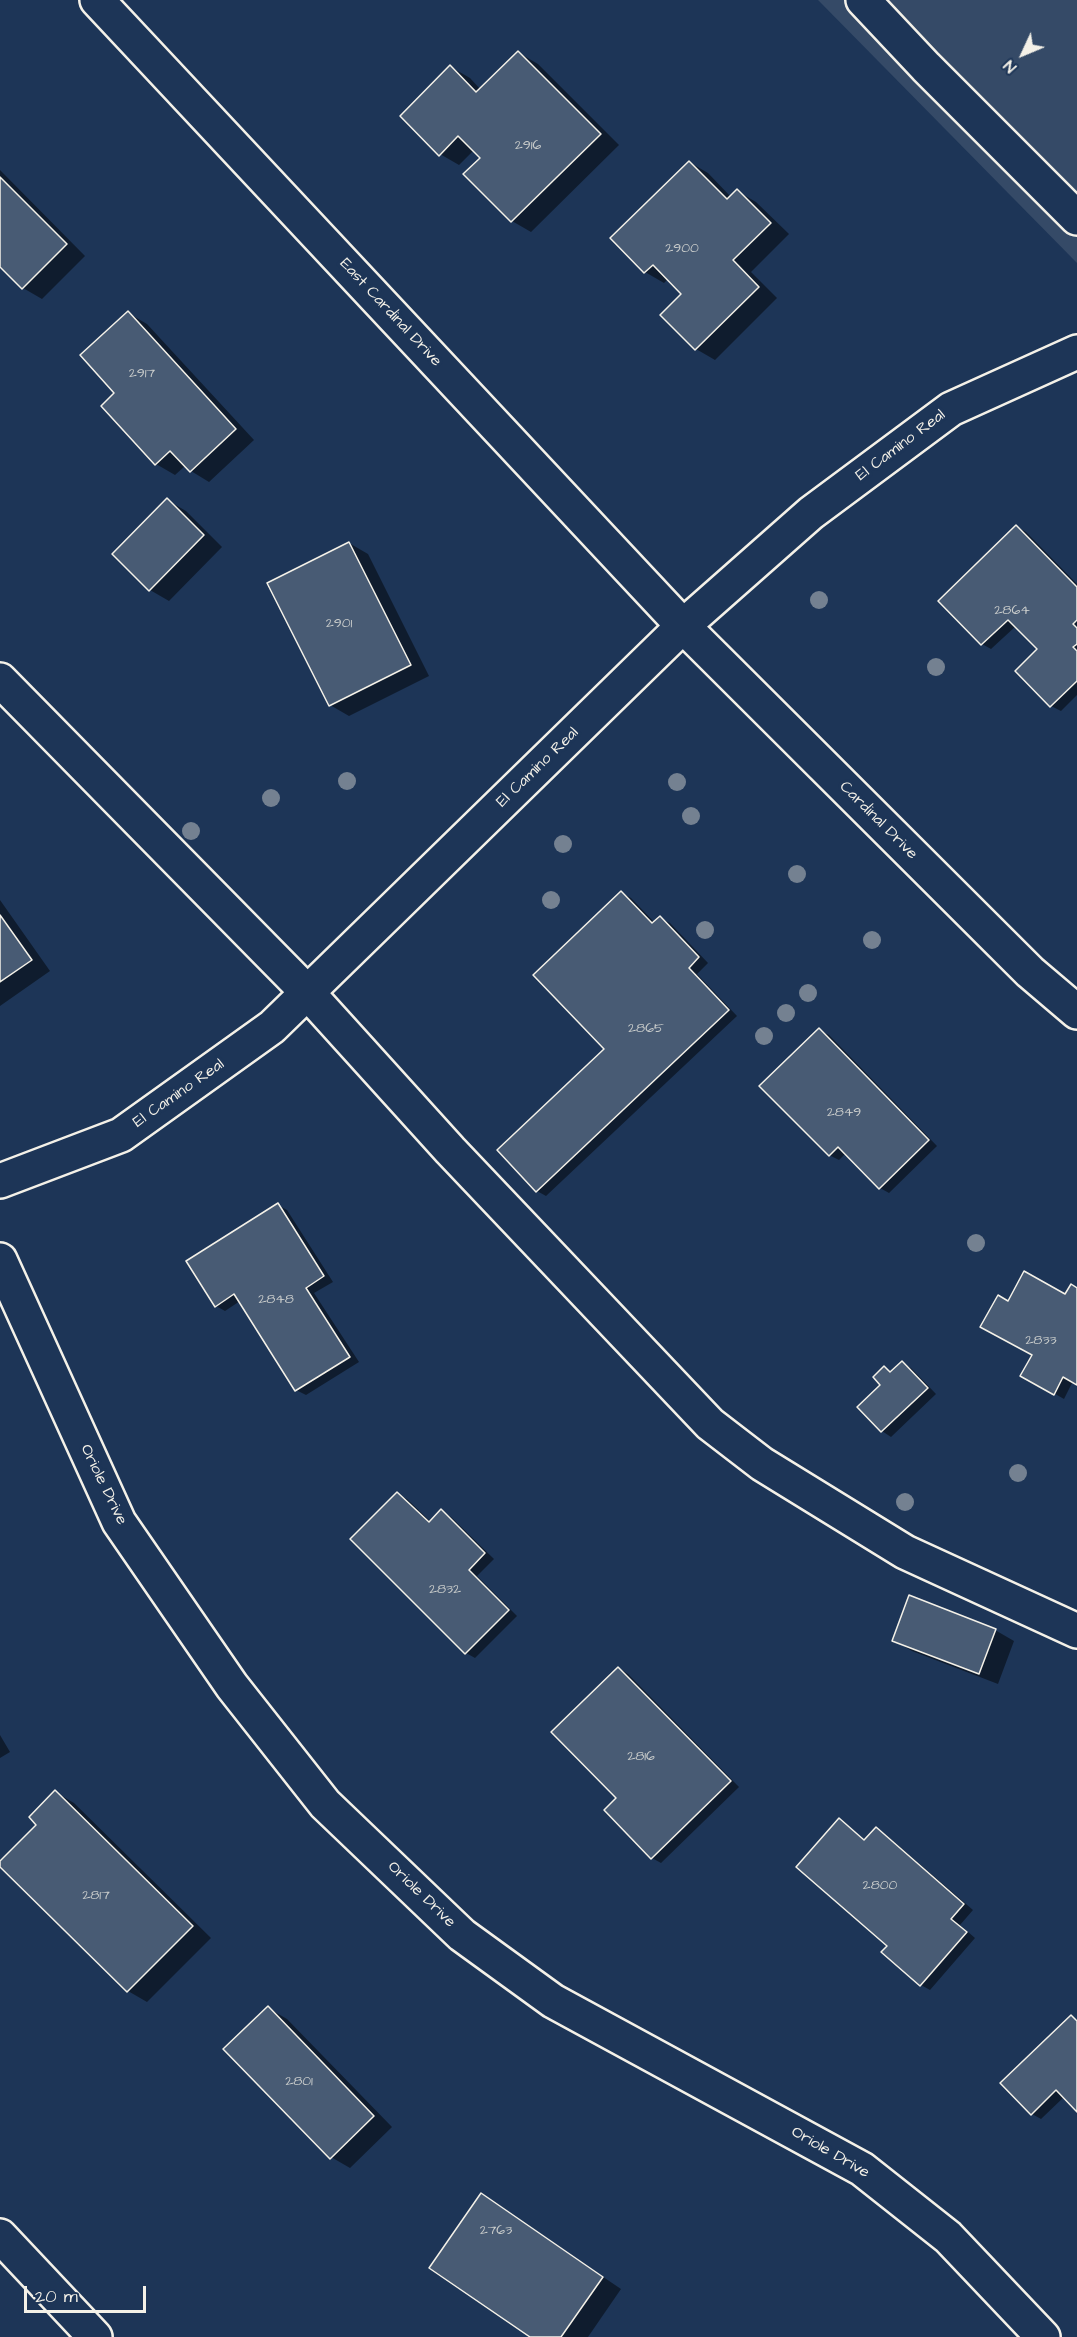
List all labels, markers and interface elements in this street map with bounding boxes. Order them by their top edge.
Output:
north arrow [993,24,1053,84]
text: N [999,55,1021,78]
house number: 2916 [515,138,541,154]
house number: 2900 [665,241,699,257]
street label: East Cardinal Drive [335,255,445,371]
house number: 2917 [129,366,155,382]
street label: El Camino Real [853,406,949,486]
house number: 2864 [994,603,1030,619]
house number: 2901 [326,616,352,632]
street label: El Camino Real [493,724,583,812]
street label: Cardinal Drive [835,778,921,864]
house number: 2865 [628,1021,664,1037]
street label: El Camino Real [130,1055,228,1133]
house number: 2849 [827,1105,861,1121]
house number: 2848 [258,1292,294,1308]
house number: 2833 [1025,1333,1057,1349]
street label: Oriole Drive [75,1442,131,1528]
house number: 2832 [429,1582,461,1598]
house number: 2816 [627,1749,655,1765]
street label: Oriole Drive [383,1858,459,1932]
house number: 2800 [863,1878,897,1894]
house number: 2817 [82,1888,110,1904]
house number: 2801 [285,2074,313,2090]
street label: Oriole Drive [787,2123,873,2183]
house number: 2763 [480,2223,512,2239]
scale bar [27,2274,148,2312]
text: 20 m [35,2284,78,2309]

